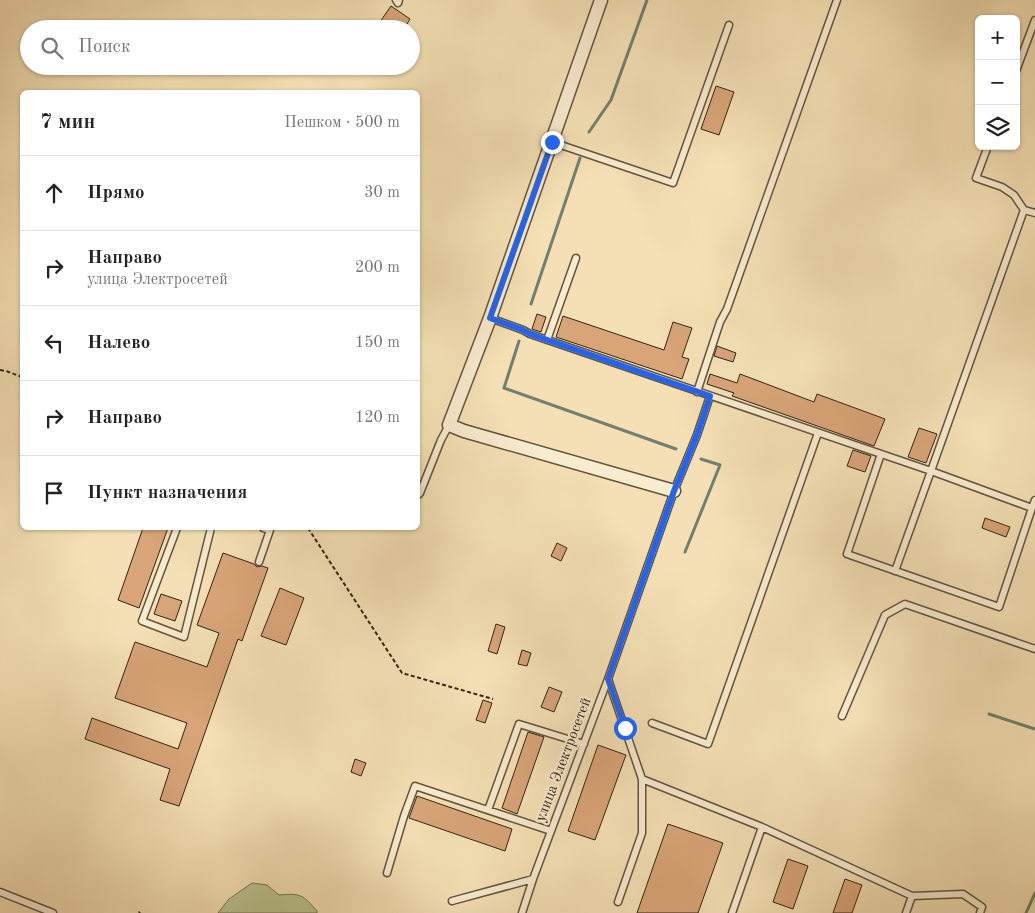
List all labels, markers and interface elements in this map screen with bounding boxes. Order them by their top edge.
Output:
map controls [975,15,1020,150]
button: + [975,15,1020,60]
search box [20,20,420,75]
icon: search [38,34,66,62]
text: Поиск [78,38,130,57]
button: − [975,60,1020,105]
button: layers [975,105,1020,150]
text: 7 мин [40,112,95,133]
text: Пешком · 500 m [284,115,400,131]
route end [541,131,564,154]
icon: ahead [40,179,68,207]
text: Прямо [87,184,145,203]
text: 30 m [364,185,400,201]
text: Направо [87,249,162,268]
icon: right [40,254,68,282]
text: 200 m [355,260,400,276]
text: улица Электросетей [87,272,228,288]
icon: left [40,329,68,357]
text: Налево [87,334,150,353]
text: 150 m [355,335,400,351]
icon: right [40,404,68,432]
text: Направо [87,409,162,428]
text: 120 m [355,410,400,426]
icon: arrive [40,479,68,507]
text: Пункт назначения [87,484,247,503]
street label: улица Электросетей [533,696,595,824]
route start [614,717,637,740]

